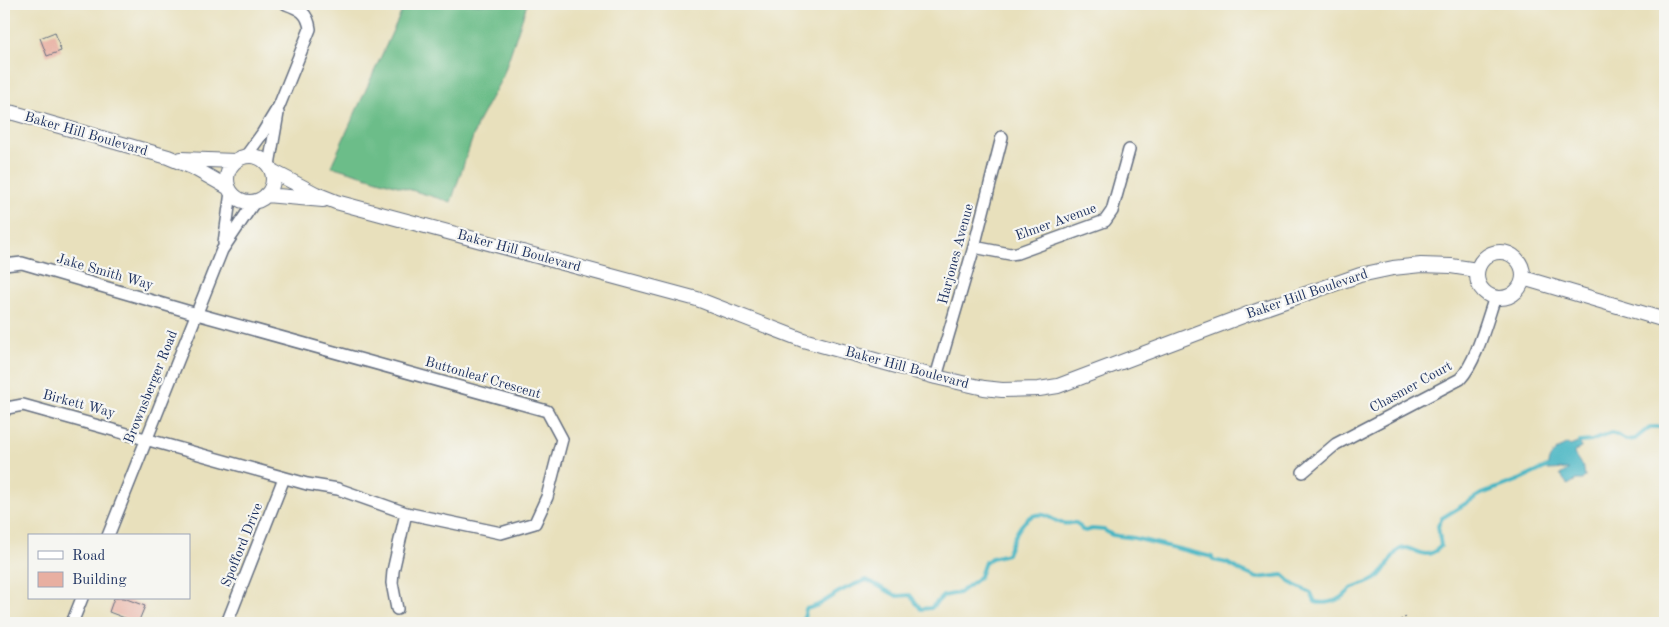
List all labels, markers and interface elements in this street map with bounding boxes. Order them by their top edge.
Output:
street label: Baker Hill Boulevard [23,110,149,158]
street label: Elmer Avenue [1014,201,1098,243]
street label: Harjones Avenue [936,202,976,306]
street label: Baker Hill Boulevard [456,228,582,274]
street label: Jake Smith Way [55,251,156,293]
street label: Baker Hill Boulevard [1244,267,1370,321]
street label: Brownsberger Road [122,328,180,446]
street label: Baker Hill Boulevard [844,345,970,391]
street label: Buttonleaf Crescent [424,355,543,401]
street label: Chasmer Court [1368,359,1455,415]
street label: Birkett Way [41,388,117,421]
street label: Spofford Drive [219,501,265,589]
legend [28,534,190,600]
text: Road [72,549,106,564]
text: Building [72,573,127,588]

